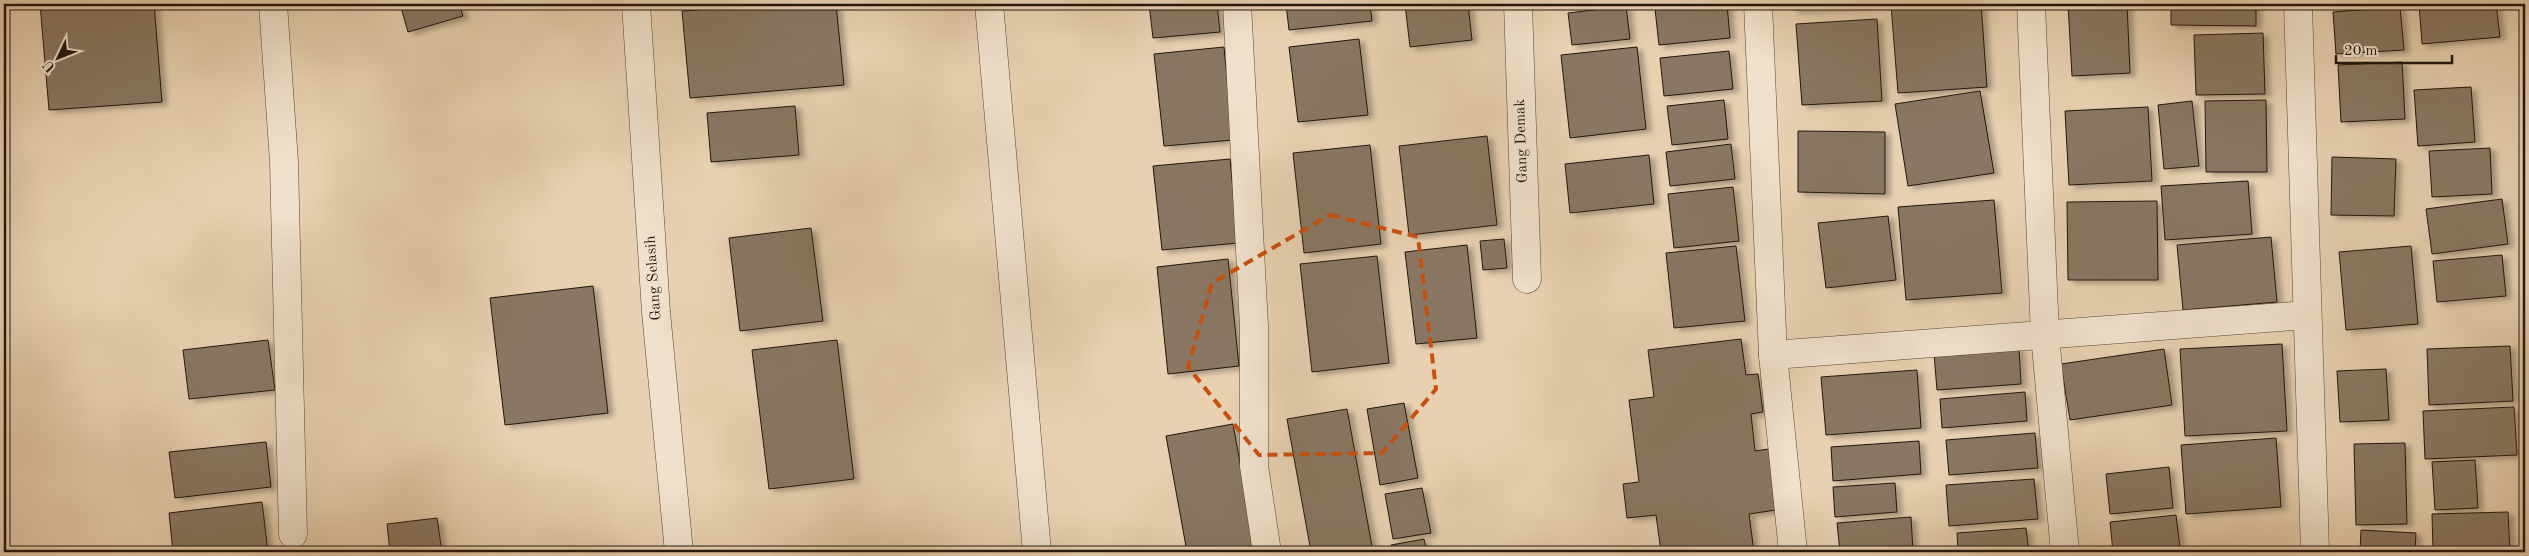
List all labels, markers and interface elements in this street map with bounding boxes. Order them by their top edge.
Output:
north arrow [32,32,82,82]
scale bar [2336,32,2453,64]
text: 20 m [2344,44,2378,59]
text: U [40,57,58,75]
street label: Gang Demak [1513,98,1531,183]
street label: Gang Selasih [644,235,664,321]

